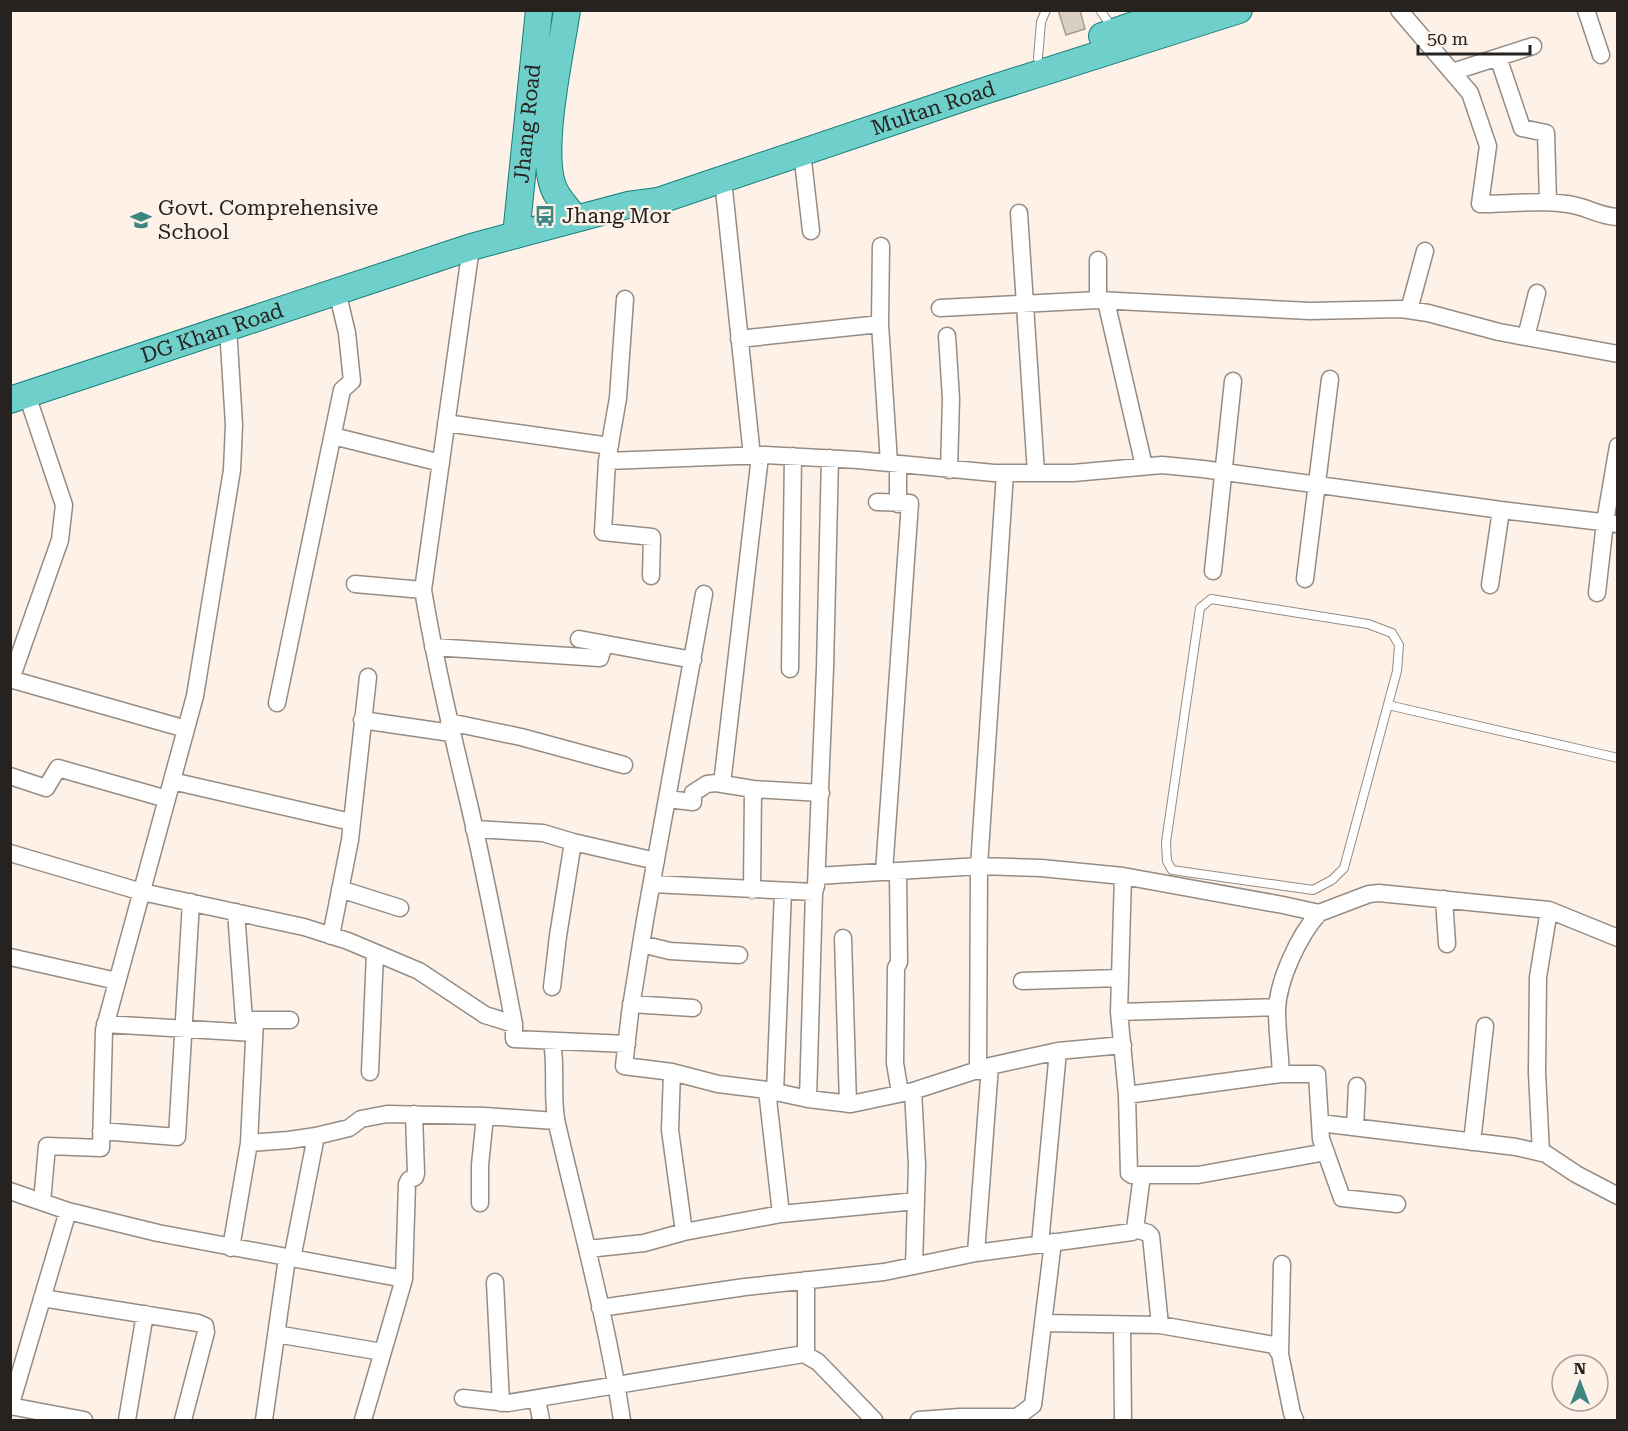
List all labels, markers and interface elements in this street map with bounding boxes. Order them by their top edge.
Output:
scale bar [1418,18,1530,56]
text: 50 m [1427,28,1468,49]
street label: Jhang Road [509,63,545,184]
street label: Multan Road [868,76,999,140]
place label: Govt. Comprehensive School [158,196,378,244]
bus stop icon: Jhang Mor [533,204,557,228]
place label: Jhang Mor [562,204,671,228]
school or university icon: Govt. Comprehensive School [129,208,153,232]
street label: DG Khan Road [138,298,287,368]
north arrow [1550,1353,1610,1413]
text: N [1574,1359,1586,1378]

